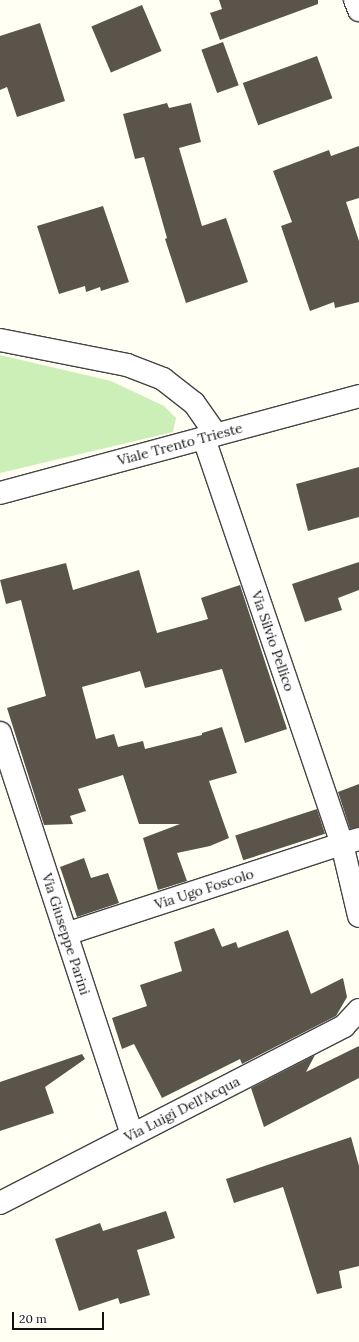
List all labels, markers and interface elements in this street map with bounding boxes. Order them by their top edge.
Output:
street label: Viale Trento Trieste [116,419,244,469]
street label: Via Silvio Pellico [248,589,298,693]
street label: Via Ugo Foscolo [152,865,256,913]
street label: Via Giuseppe Parini [38,871,94,997]
street label: Via Luigi Dell'Acqua [121,1073,243,1145]
scale bar [14,1304,106,1330]
text: 20 m [19,1311,47,1326]

